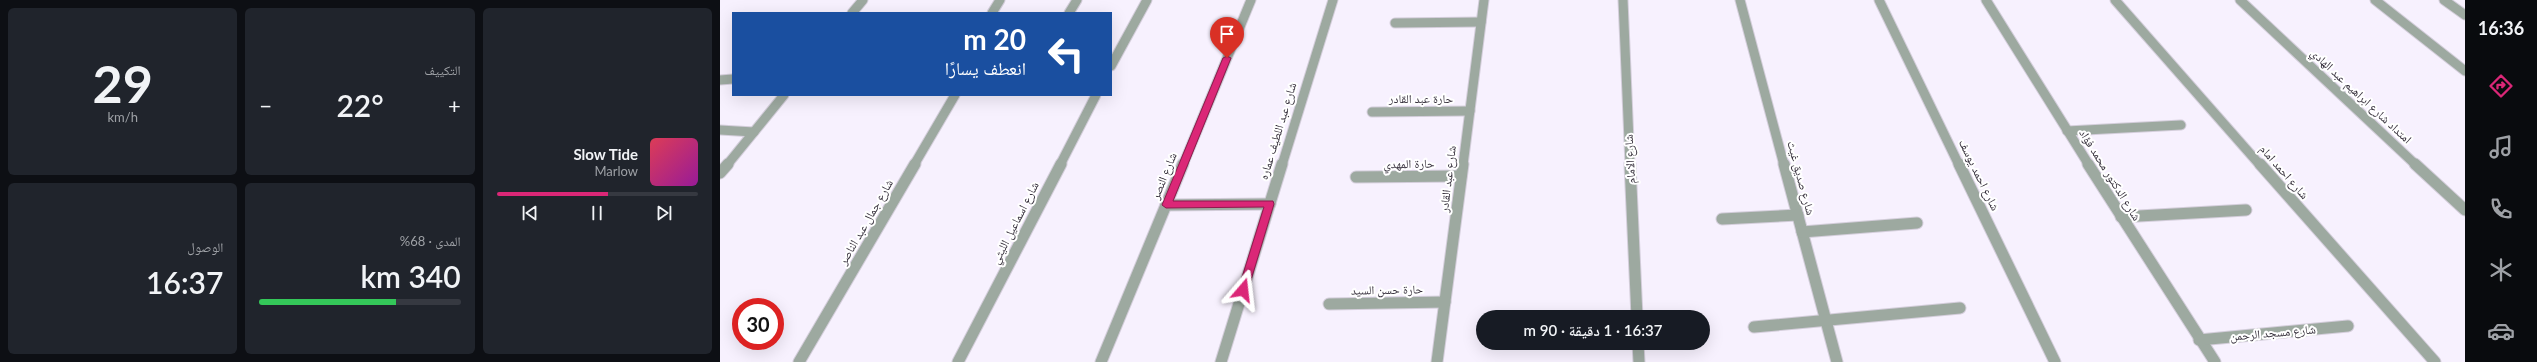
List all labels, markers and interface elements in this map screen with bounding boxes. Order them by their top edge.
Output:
pin [1210,17,1244,58]
text: 16:36 [2478,17,2524,39]
text: 20 m [963,22,1026,56]
icon: arrive [1216,23,1238,45]
icon: left [1040,28,1092,80]
street label: امتداد شارع ابراهيم عبد الهادي [2306,45,2415,149]
text: 29 [93,52,153,114]
text: انعطف يسارًا [945,57,1026,79]
text: التكييف [424,62,461,78]
icon: directions [2487,72,2515,100]
street label: شارع عبد اللطيف عماره [1256,80,1300,182]
text: 22° [336,87,384,123]
street label: حارة عبد القادر [1388,91,1453,106]
text: − [259,92,272,119]
text: + [448,92,461,119]
text: km/h [107,109,138,125]
street label: شارع الدكتور محمد فؤاد [2075,126,2145,224]
icon: music [2487,133,2515,161]
street label: شارع الامام [1621,134,1639,184]
street label: شارع احمد يوسف [1955,137,2003,213]
street label: شارع صديق غيث [1783,139,1819,217]
street label: شارع احمد امام [2256,141,2312,203]
text: Slow Tide [573,145,638,163]
street label: شارع عبد القادر [1436,145,1460,214]
street label: شارع النصر [1147,150,1181,203]
street label: حارة المهدي [1383,156,1435,174]
text: Marlow [594,163,638,179]
street label: شارع جمال عبد الناصر [835,176,897,269]
street label: شارع اسماعيل الليثي [987,179,1045,268]
icon: phone [2487,195,2515,223]
icon: previous [519,202,541,224]
icon: pause [586,202,608,224]
icon: next [653,202,675,224]
text: المدى · 68% [400,233,461,249]
text: الوصول [187,239,223,255]
icon: climate [2487,256,2515,284]
text: 340 km [360,258,461,294]
text: 16:37 [146,264,223,300]
position arrow [1222,269,1264,311]
street label: حارة حسن السيد [1351,281,1424,298]
speed limit sign: 30 [732,298,784,350]
icon: car [2487,317,2515,345]
text: 16:37 · 1 دقيقة · 90 m [1524,321,1662,339]
street label: شارع مسجد الرحمن [2230,321,2317,345]

